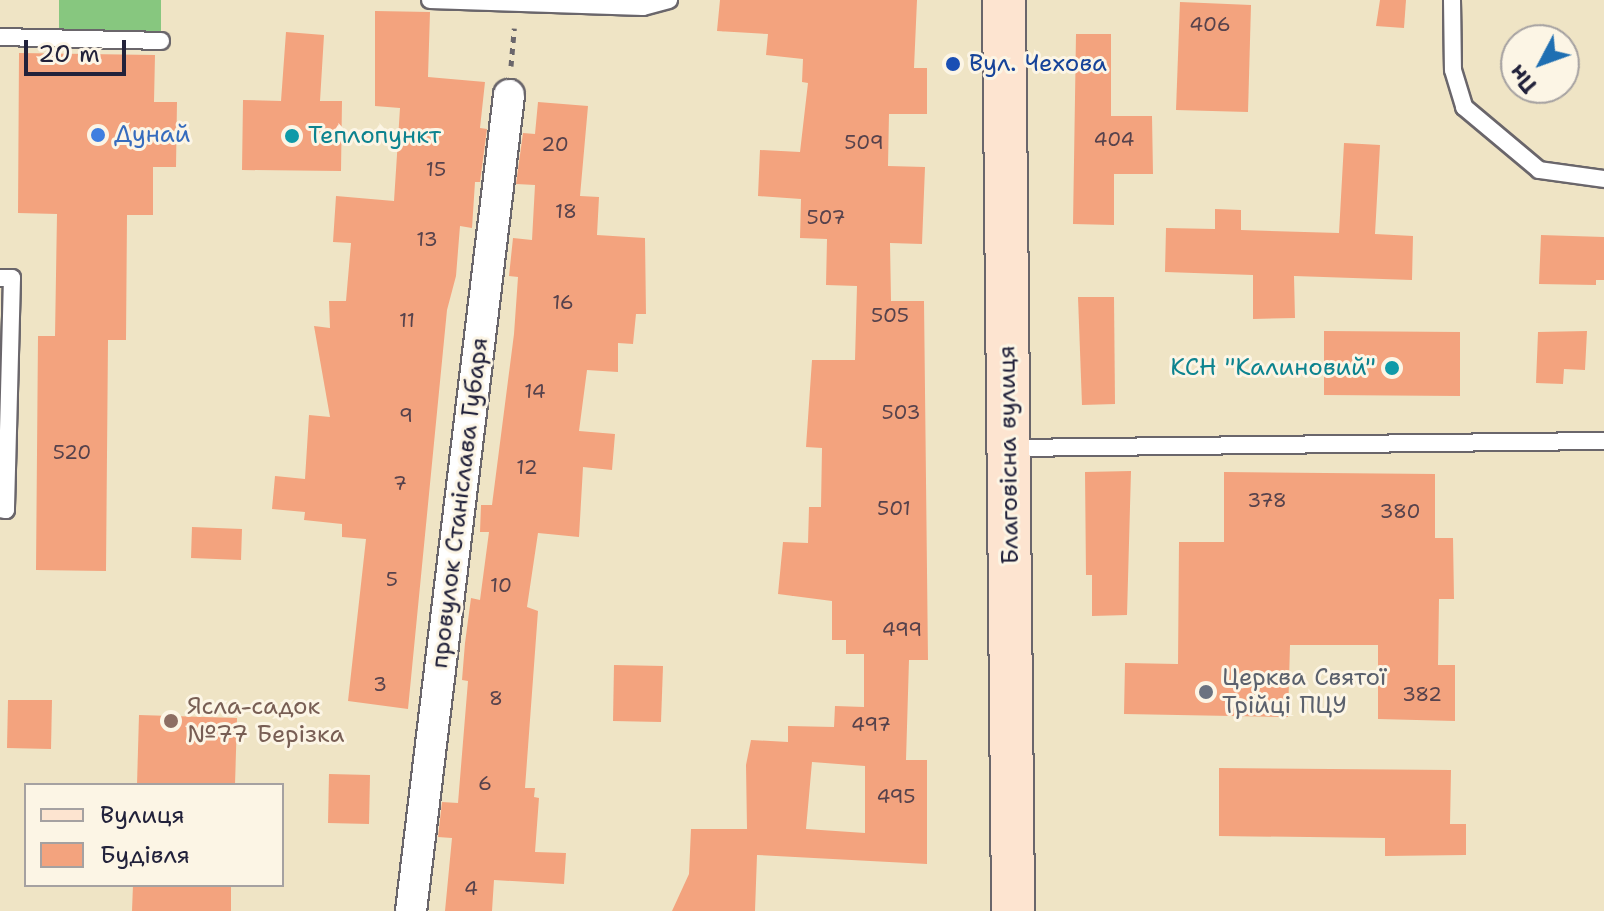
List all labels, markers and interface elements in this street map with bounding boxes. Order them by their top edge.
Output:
house number: 406 [1189,12,1231,36]
scale bar [28,24,130,74]
north arrow [1500,24,1580,104]
text: 20 m [38,38,100,70]
place label: Вул. Чехова [969,50,1107,78]
marker: Вул. Чехова [944,55,962,73]
text: Пн [1503,58,1543,99]
place label: Дунай [114,121,190,149]
place label: Теплопункт [308,122,441,150]
marker: Дунай [89,126,107,144]
marker: Теплопункт [283,127,301,145]
house number: 404 [1093,127,1135,151]
house number: 509 [844,130,884,154]
house number: 20 [541,132,569,156]
house number: 15 [426,157,446,181]
house number: 18 [555,199,577,223]
house number: 507 [807,205,845,229]
house number: 13 [416,227,438,251]
house number: 16 [552,290,574,314]
house number: 505 [871,303,909,327]
house number: 11 [399,308,415,332]
street label: провулок Станіслава Губаря [425,336,495,670]
street label: Благовісна вулиця [993,345,1025,565]
place label: КСН "Калиновий" [1170,354,1376,382]
marker: КСН "Калиновий" [1383,359,1401,377]
house number: 14 [524,379,546,403]
house number: 503 [881,400,921,424]
house number: 9 [399,403,413,427]
house number: 520 [53,440,91,464]
house number: 12 [516,455,538,479]
house number: 7 [393,471,407,495]
house number: 378 [1247,488,1287,512]
house number: 501 [877,496,911,520]
house number: 380 [1379,499,1421,523]
house number: 5 [386,567,398,591]
house number: 10 [490,573,512,597]
house number: 499 [882,617,922,641]
place label: Церква Святої Трійці ПЦУ [1222,664,1387,720]
house number: 3 [373,672,387,696]
house number: 382 [1402,682,1442,706]
marker: Церква Святої Трійці ПЦУ [1197,683,1215,701]
house number: 8 [489,686,503,710]
place label: Ясла-садок №77 Берізка [187,693,344,749]
marker: Ясла-садок №77 Берізка [162,712,180,730]
house number: 497 [851,712,891,736]
house number: 6 [478,771,492,795]
legend [24,783,284,887]
house number: 495 [876,784,916,808]
text: Вулиця [100,799,185,831]
text: Будівля [100,839,190,871]
house number: 4 [464,876,478,900]

